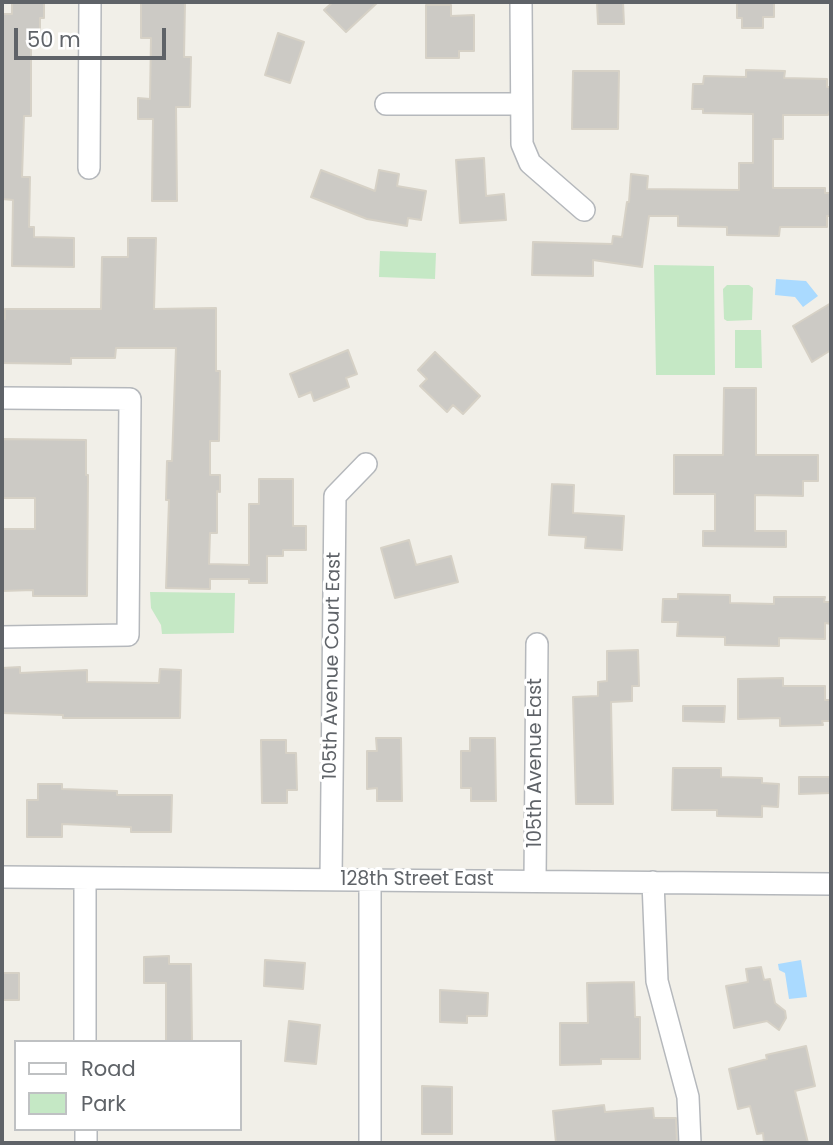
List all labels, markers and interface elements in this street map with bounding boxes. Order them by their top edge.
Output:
scale bar [18,14,170,58]
text: 50 m [27,25,81,54]
street label: 105th Avenue Court East [320,552,346,780]
street label: 105th Avenue East [525,678,547,848]
street label: 128th Street East [340,869,494,891]
legend [14,1040,242,1131]
text: Road [81,1054,136,1083]
text: Park [81,1089,126,1118]

